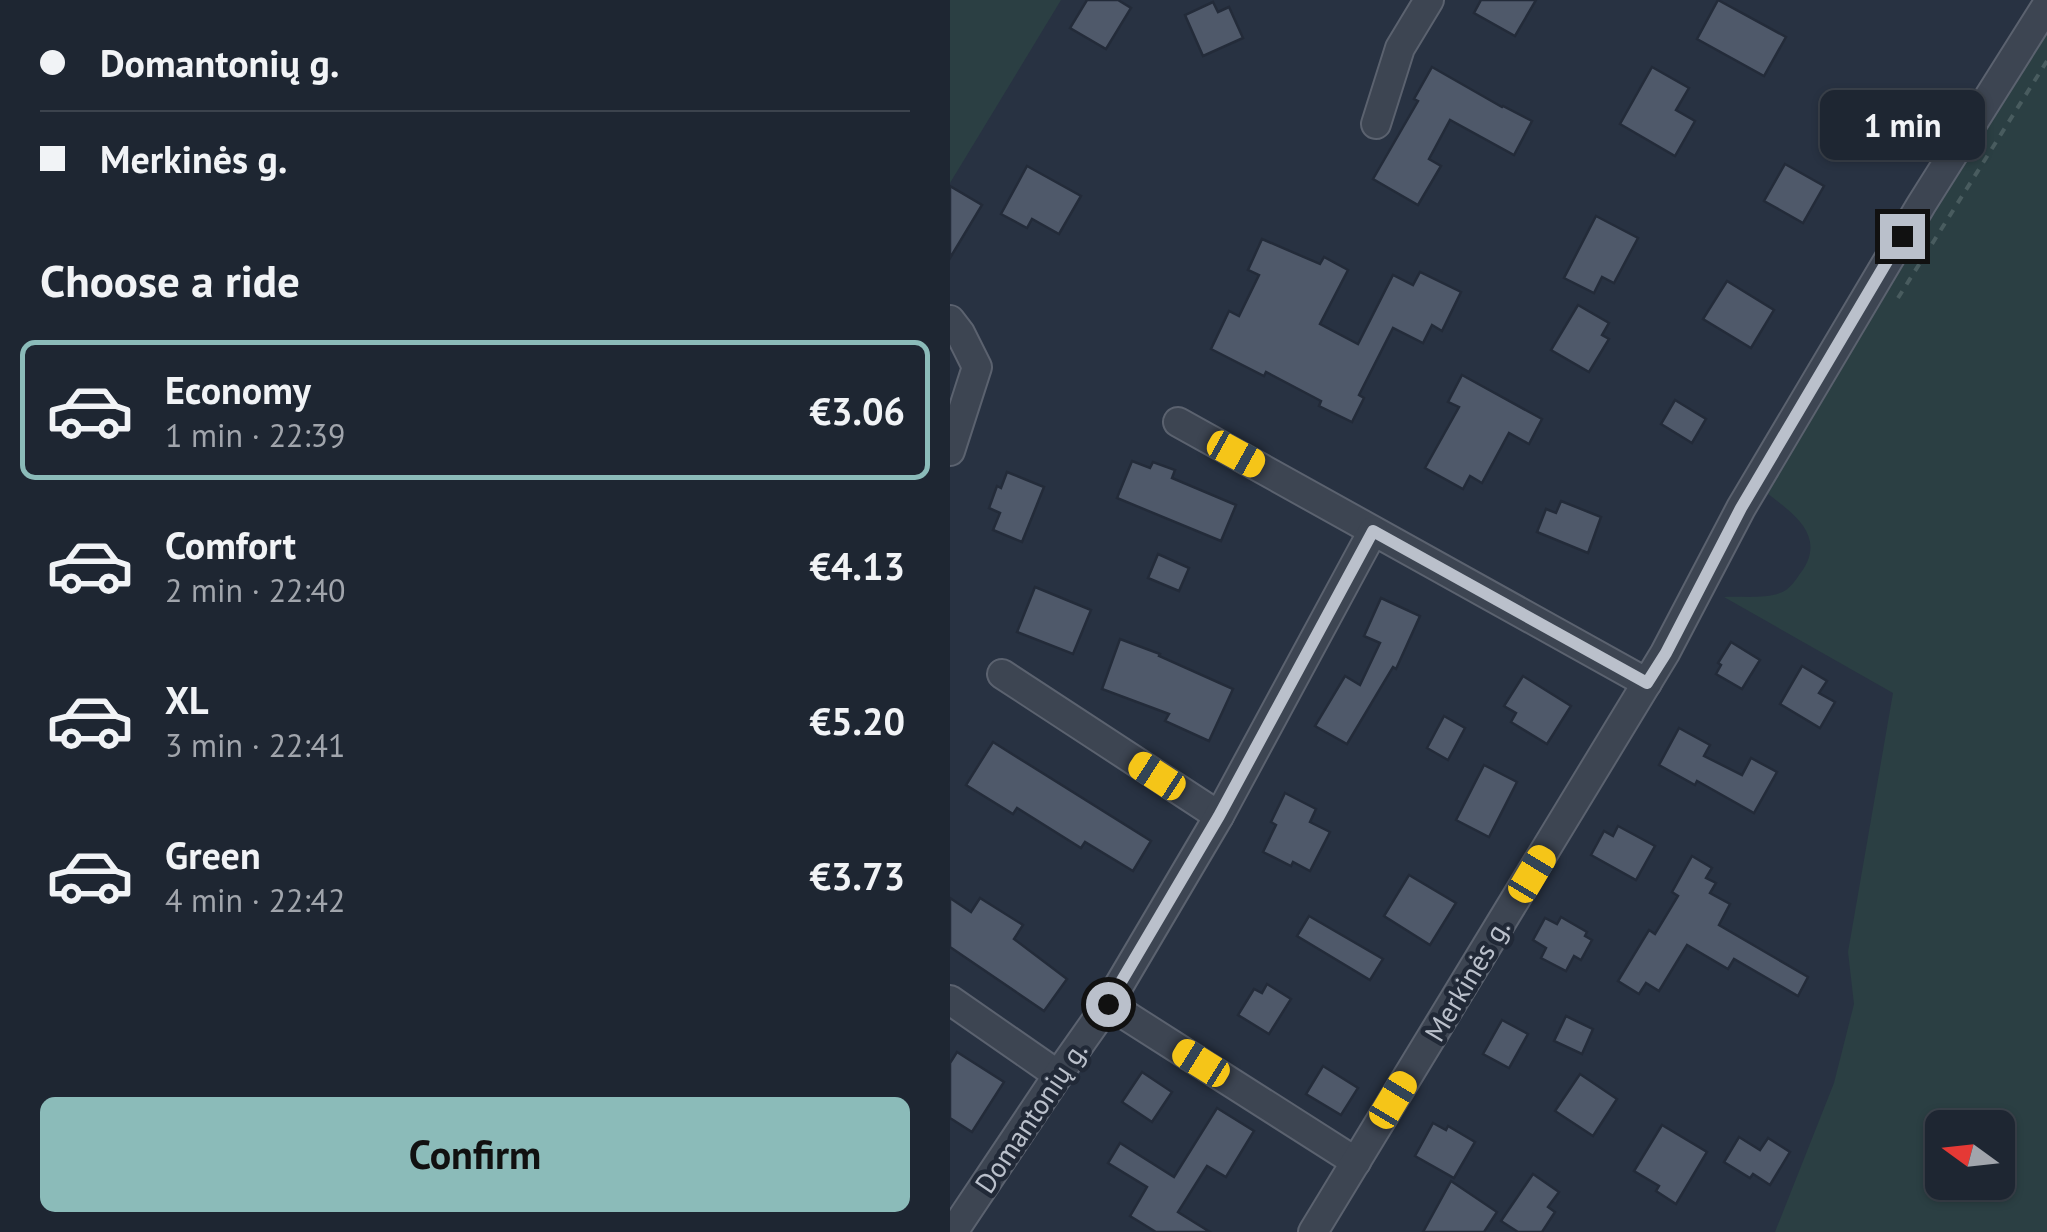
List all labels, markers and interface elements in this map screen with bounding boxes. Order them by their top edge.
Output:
text: Domantonių g. [100,38,339,87]
callout: 1 min [1820,91,1984,161]
text: 1 min [1863,104,1942,146]
text: Merkinės g. [100,134,287,183]
route end [1880,214,1925,259]
text: Choose a ride [40,251,300,309]
icon: car [45,365,135,455]
text: Economy [165,365,311,414]
text: €3.06 [809,386,905,435]
text: 1 min · 22:39 [165,414,345,456]
car [1202,426,1270,482]
icon: car [45,520,135,610]
text: Comfort [165,520,296,569]
text: €4.13 [809,541,905,590]
text: 2 min · 22:40 [165,569,345,611]
icon: car [45,675,135,765]
text: XL [165,675,209,724]
text: €5.20 [809,696,905,745]
text: 3 min · 22:41 [165,724,345,766]
car [1124,747,1190,805]
icon: car [45,830,135,920]
text: Green [165,830,261,879]
car [1504,841,1560,907]
text: €3.73 [809,851,905,900]
text: 4 min · 22:42 [165,879,345,921]
street label: Merkinės g. [1416,912,1518,1048]
route start [1086,982,1131,1027]
street label: Domantonių g. [966,1033,1095,1200]
car [1168,1034,1234,1092]
car [1365,1067,1421,1133]
button: Confirm [40,1097,910,1212]
north arrow [1925,1110,2015,1200]
map controls [1925,1110,2015,1200]

